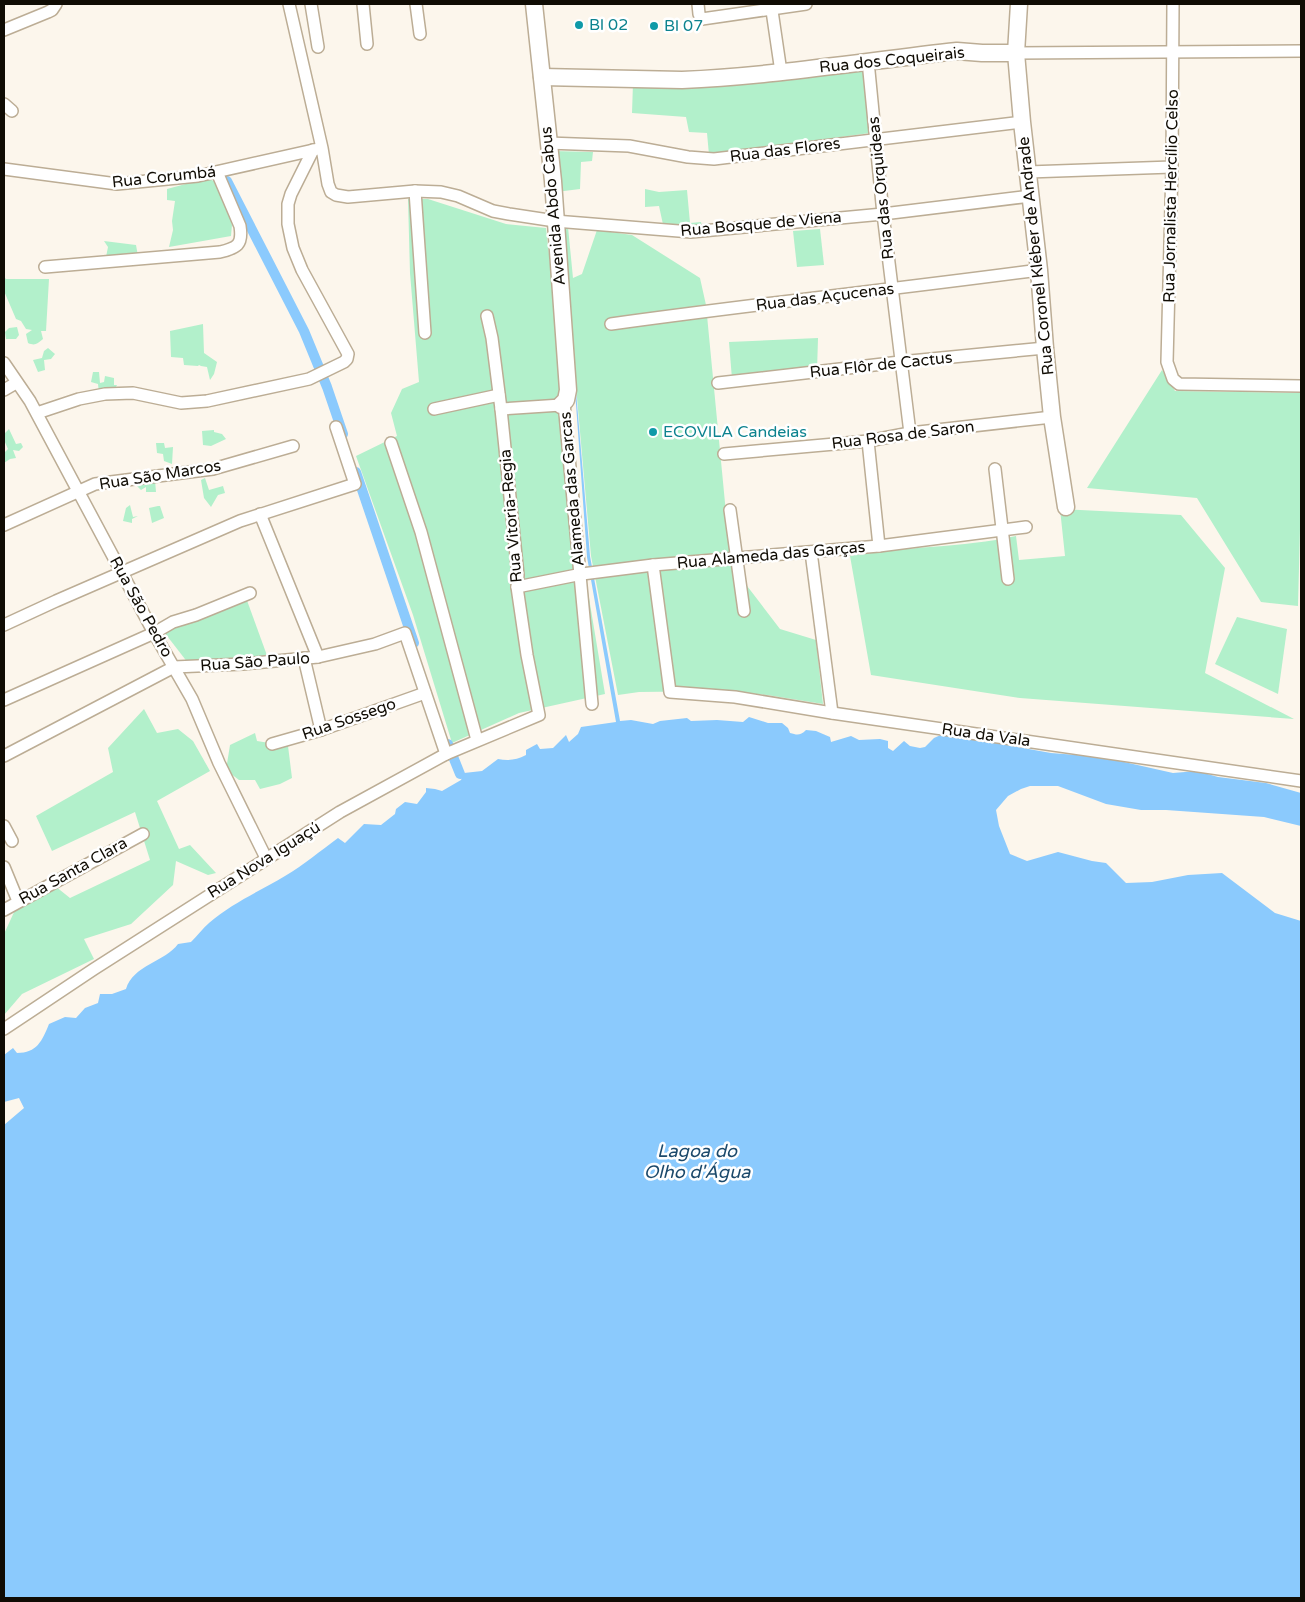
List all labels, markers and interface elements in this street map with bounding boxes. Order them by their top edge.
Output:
place label: Bl 02 [589,15,628,35]
place label: Bl 07 [664,16,703,36]
marker: Bl 02 [573,19,585,31]
marker: Bl 07 [648,20,660,32]
street label: Rua dos Coqueirais [818,42,966,78]
street label: Rua Jornalista Hercílio Celso [1159,89,1183,303]
street label: Rua das Orquideas [864,116,898,260]
street label: Avenida Abdo Cabus [536,126,570,286]
street label: Rua das Flores [729,133,841,167]
street label: Rua Coronel Kléber de Andrade [1014,136,1058,376]
street label: Rua Corumbá [111,162,217,192]
street label: Rua Bosque de Viena [680,207,842,241]
street label: Rua das Açucenas [755,279,895,315]
street label: Rua Flôr de Cactus [809,348,953,382]
street label: Alameda das Garcas [555,411,589,567]
street label: Rua Rosa de Saron [830,416,976,454]
place label: ECOVILA Candeias [663,422,807,442]
marker: ECOVILA Candeias [647,426,659,438]
street label: Rua Vitoria-Regia [495,448,527,584]
street label: Rua São Marcos [98,455,222,495]
street label: Rua Alameda das Garças [676,537,866,573]
street label: Rua São Pedro [105,553,177,661]
street label: Rua São Paulo [200,648,310,676]
street label: Rua Sossego [299,694,399,744]
street label: Rua da Vala [940,719,1032,751]
street label: Rua Nova Iguaçú [204,817,324,903]
street label: Rua Santa Clara [15,833,131,909]
water label: Lagoa do Olho d'Água [644,1140,751,1183]

